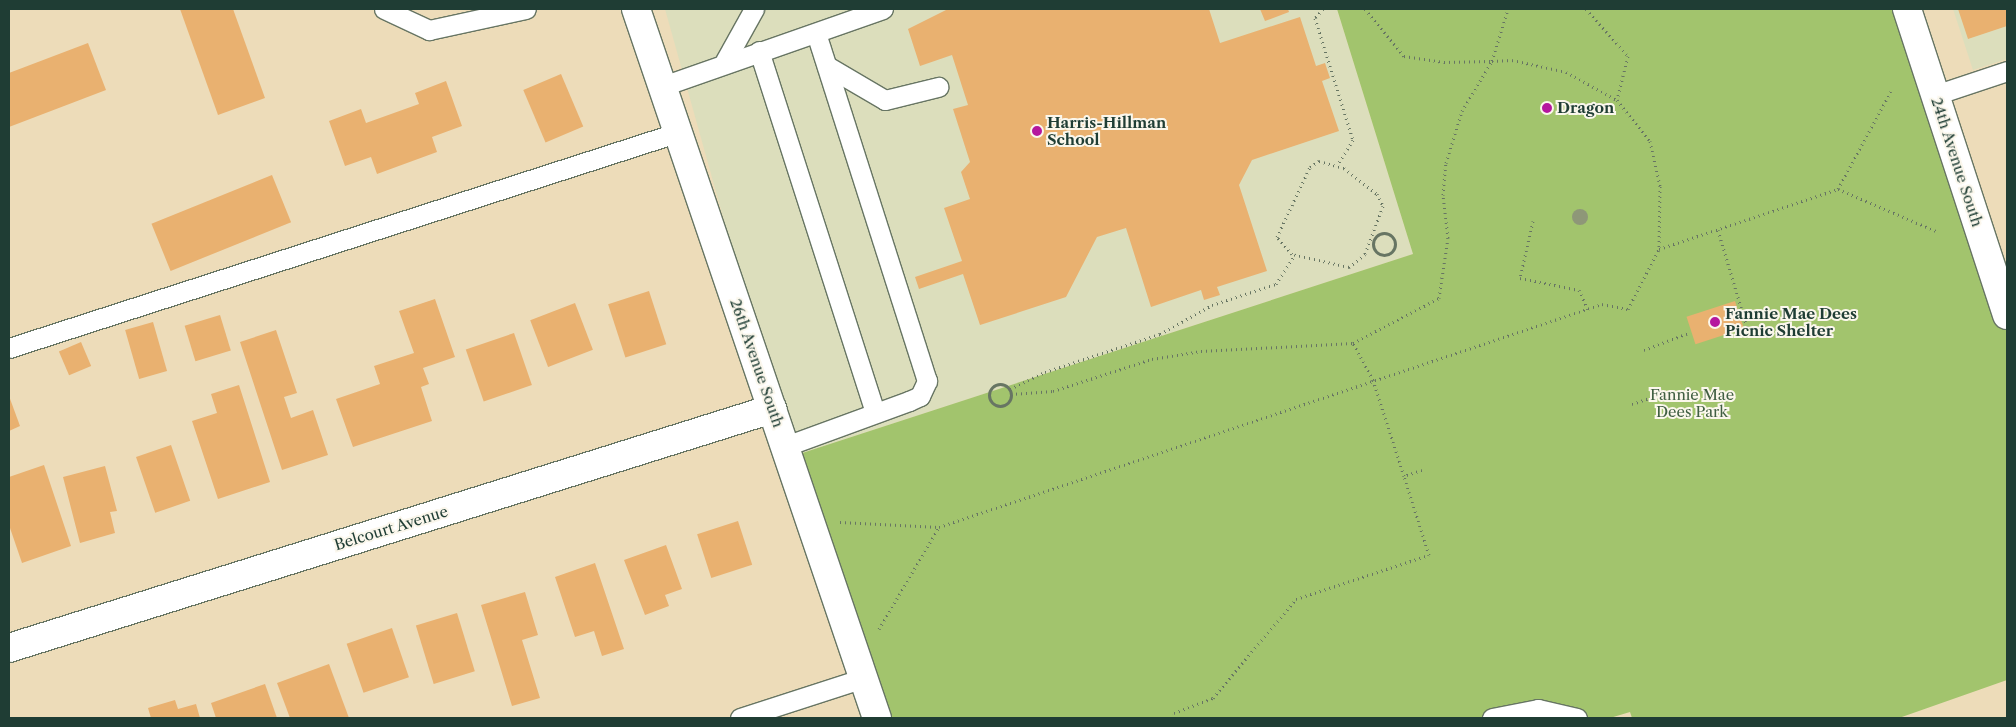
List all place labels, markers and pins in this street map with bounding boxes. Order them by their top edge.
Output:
place label: Dragon [1557,99,1614,117]
marker: Dragon [1541,102,1553,114]
place label: Harris-Hillman School [1047,113,1166,148]
marker: Harris-Hillman School [1031,125,1043,137]
place label: Fannie Mae Dees Picnic Shelter [1725,304,1857,339]
marker: Fannie Mae Dees Picnic Shelter [1709,316,1721,328]

